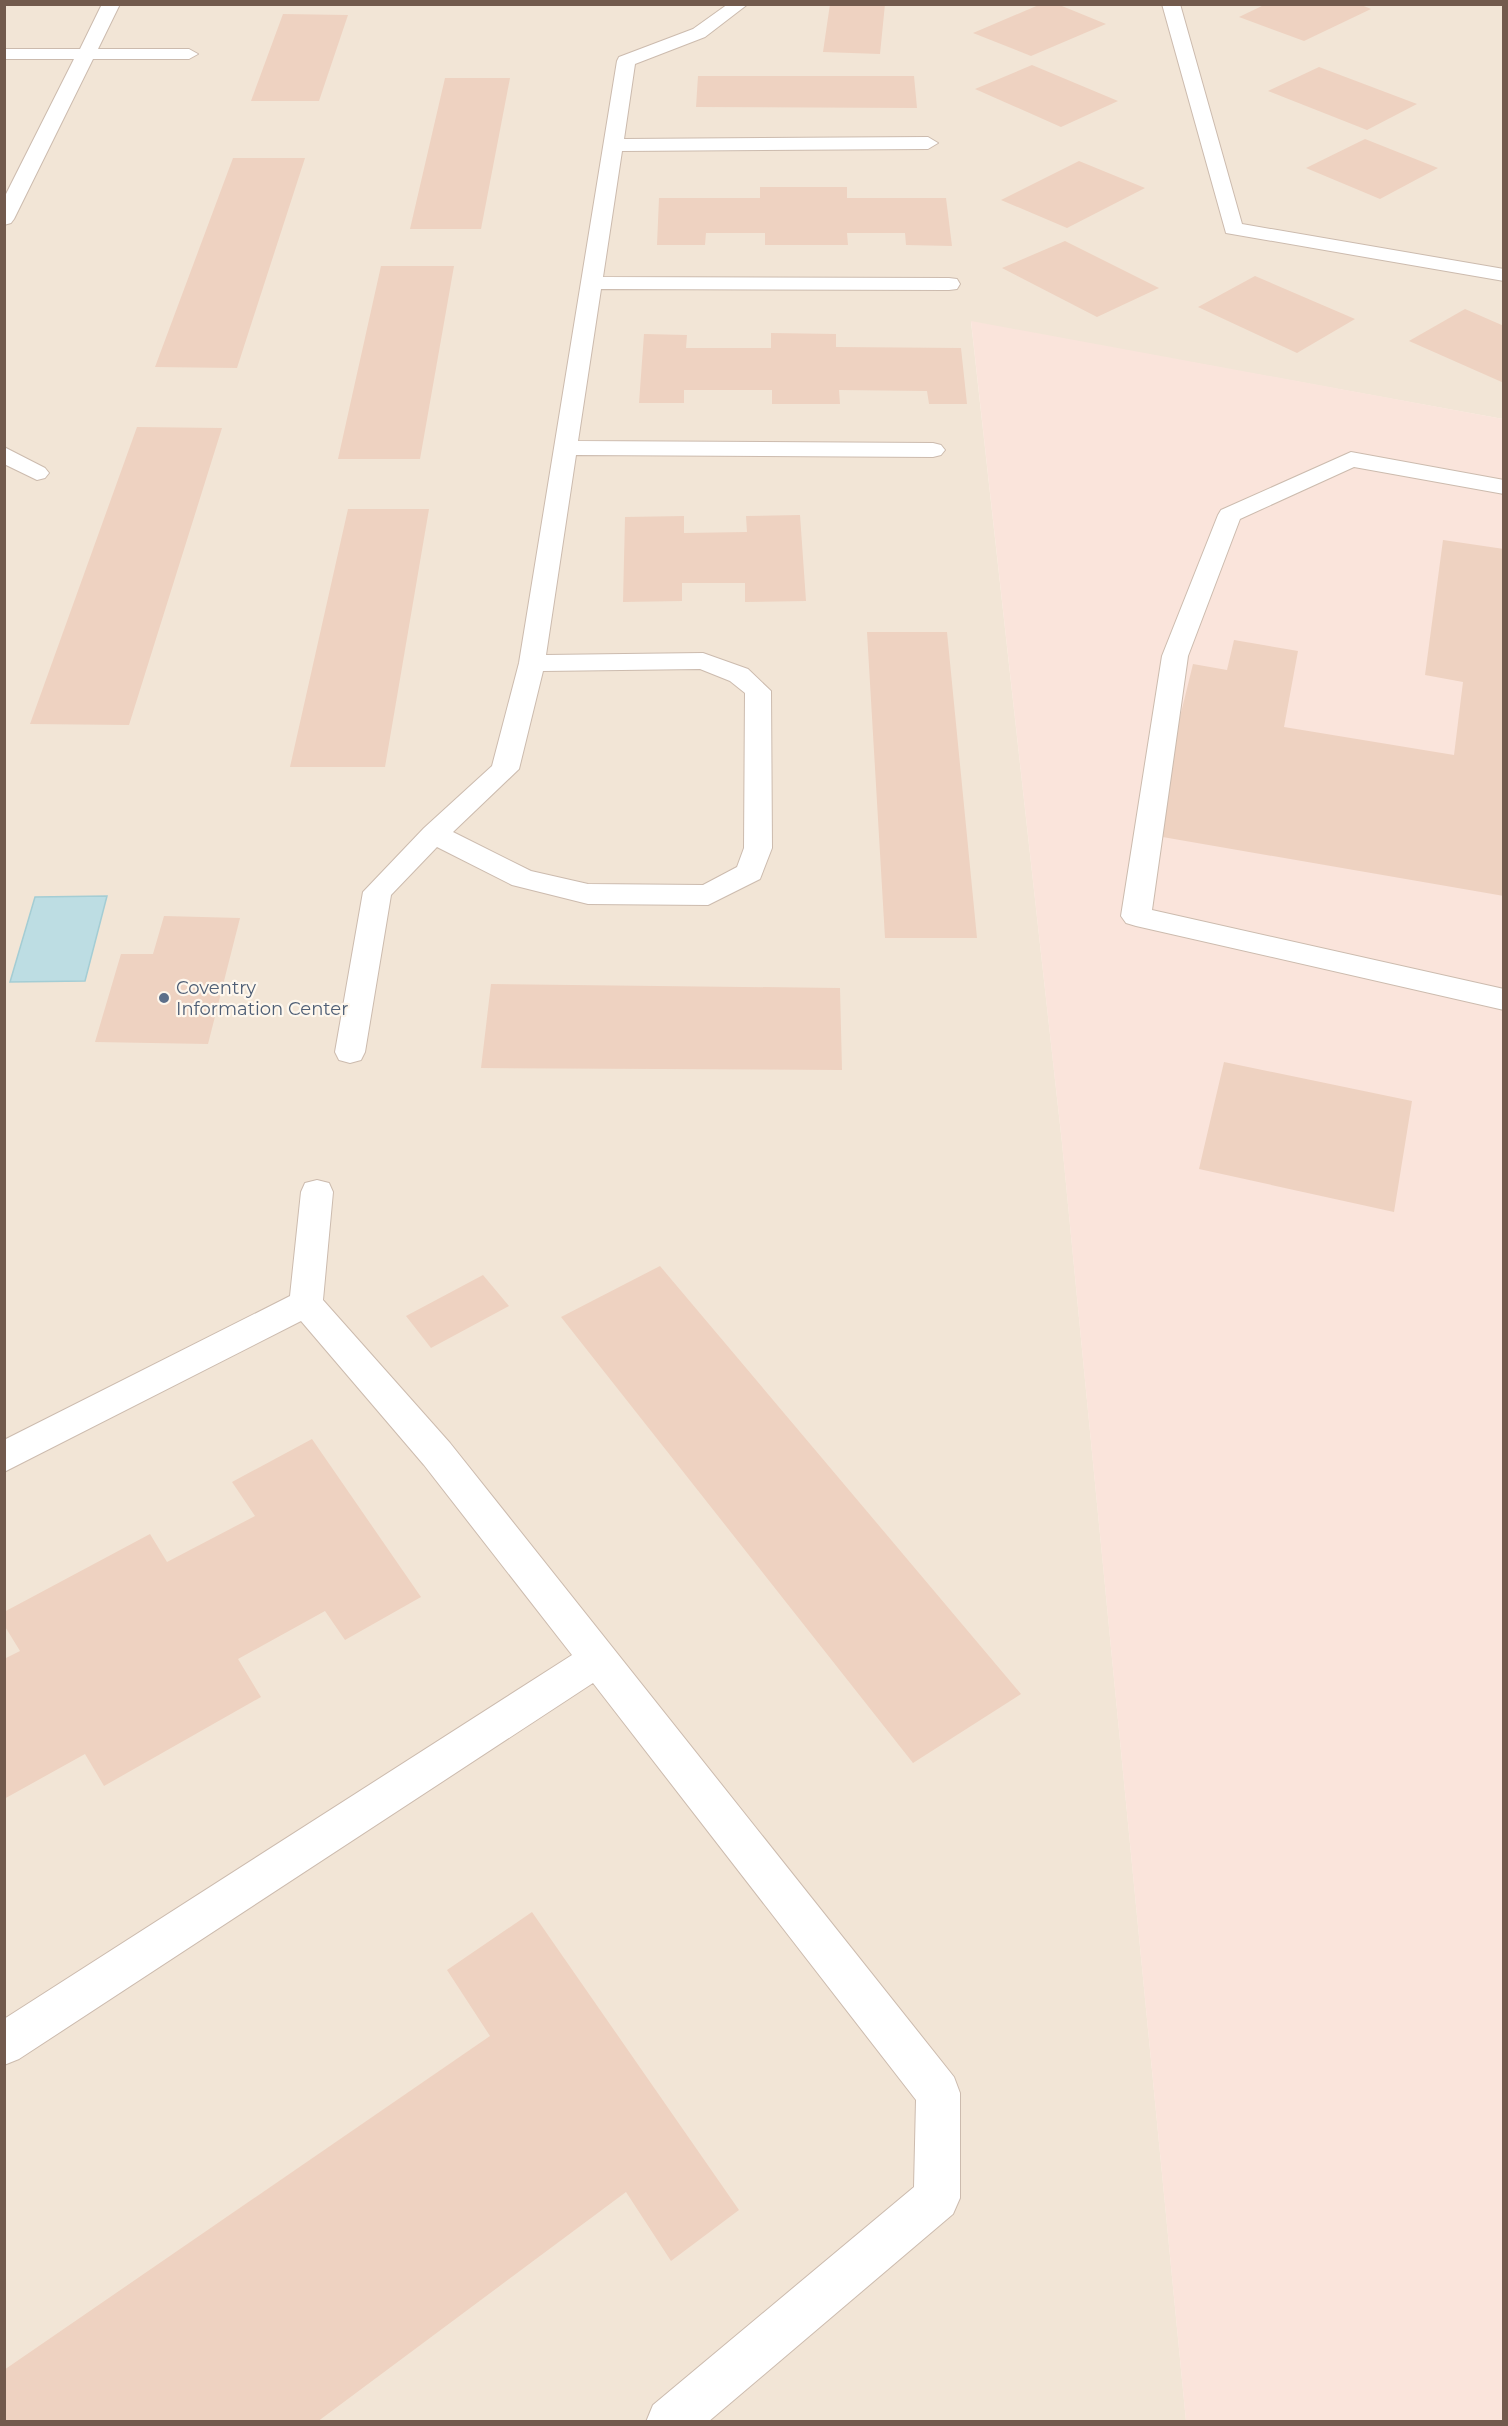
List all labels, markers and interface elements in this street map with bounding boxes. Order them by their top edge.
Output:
place label: Coventry Information Center [176,977,348,1020]
marker: Coventry Information Center [157,991,171,1005]

